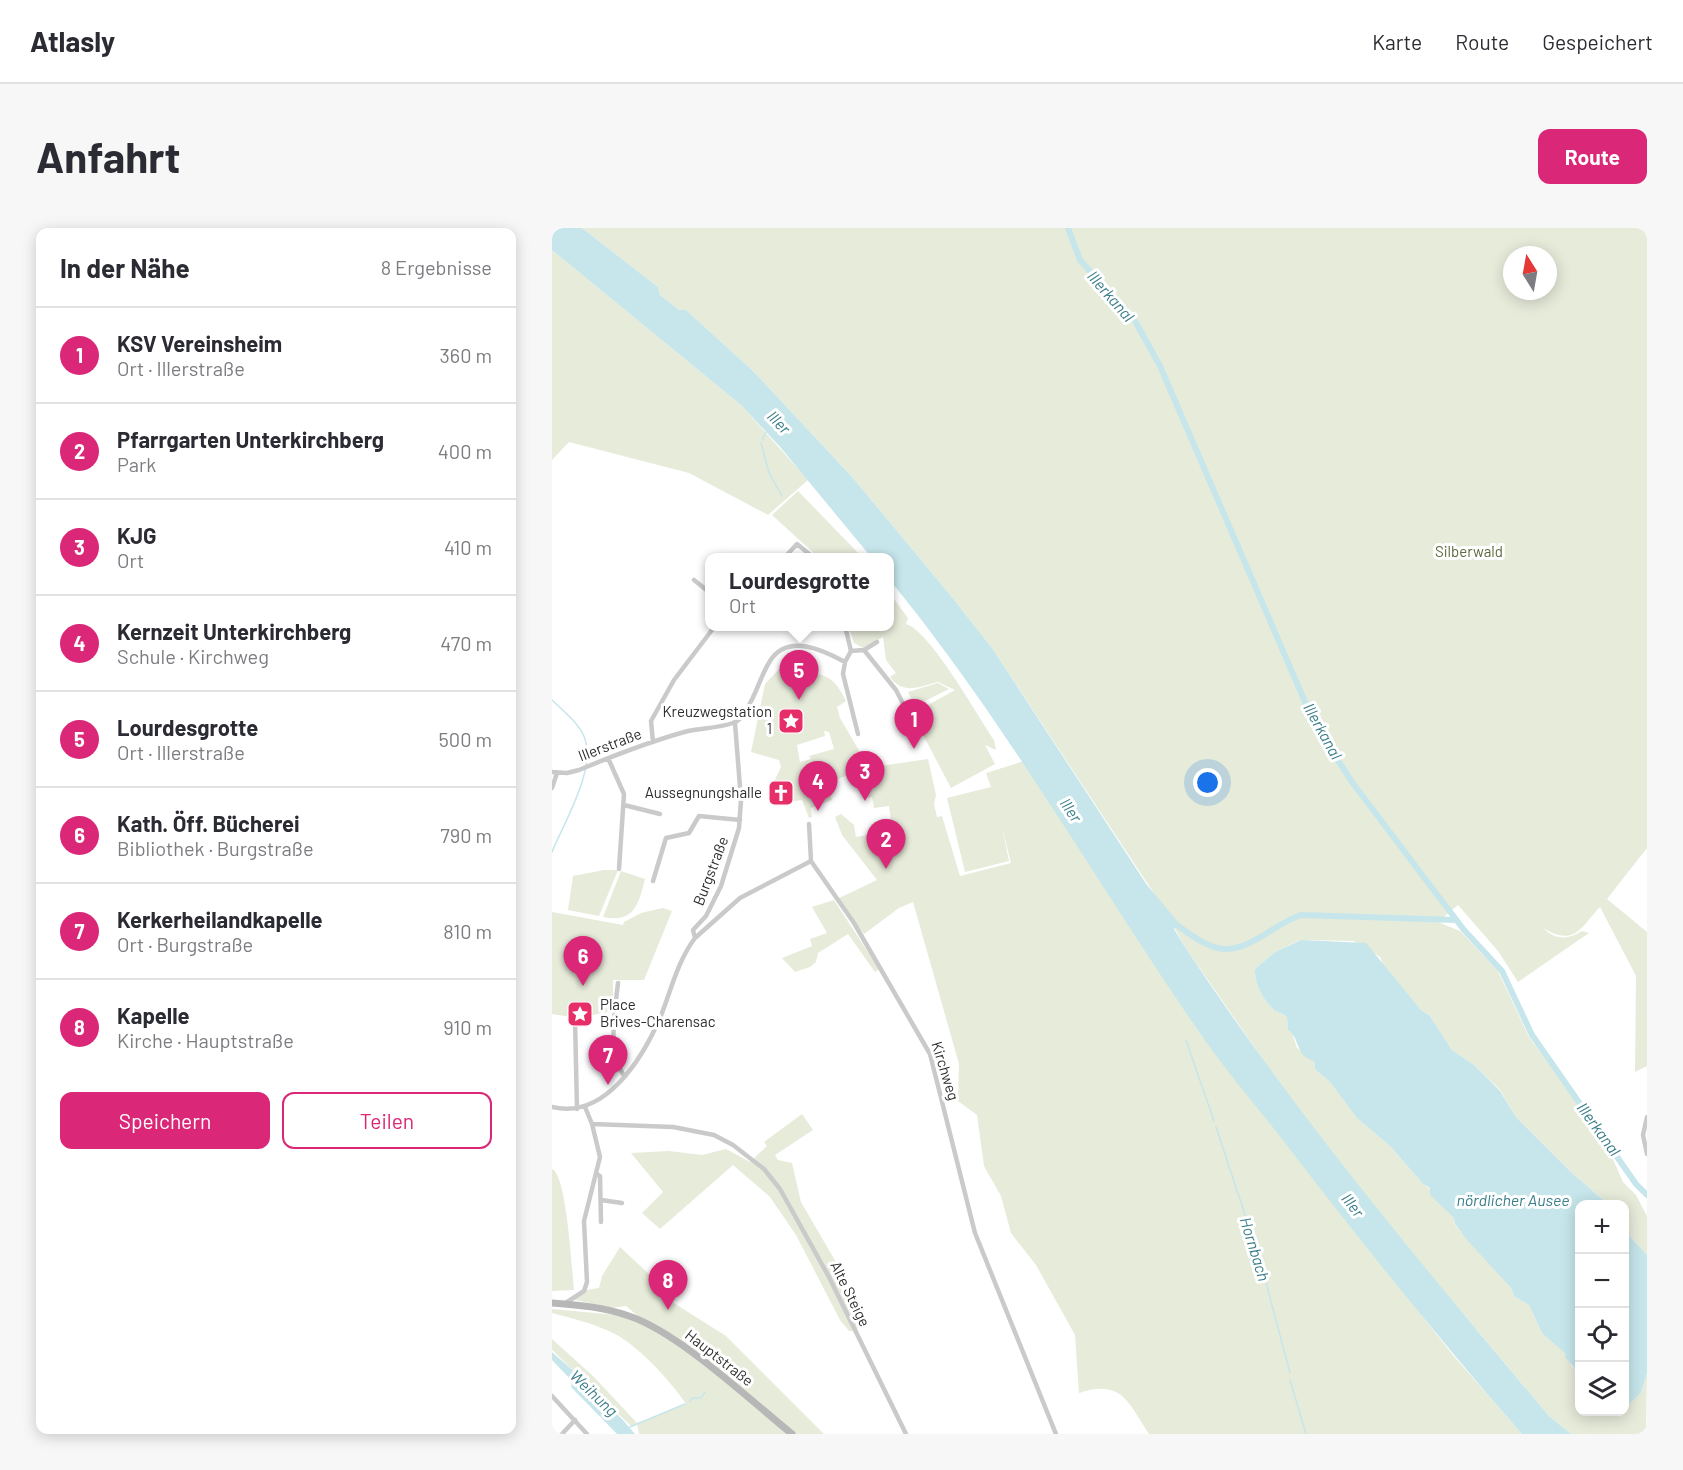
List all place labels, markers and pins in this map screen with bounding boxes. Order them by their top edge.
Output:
pin: 5 [780,650,818,700]
pin: 1 [894,700,934,749]
place label: Kreuzwegstation 1 [662,702,772,737]
place icon: Kreuzwegstation 1 [776,706,806,736]
pin: 3 [846,752,884,801]
pin: 4 [798,762,838,811]
church icon: Aussegnungshalle [766,778,796,808]
place label: Aussegnungshalle [645,783,762,801]
pin: 2 [866,820,906,869]
pin: 6 [564,936,603,986]
place label: Place Brives-Charensac [600,995,716,1030]
place icon: Place Brives-Charensac [565,999,595,1029]
pin: 7 [588,1036,628,1085]
pin: 8 [648,1260,688,1310]

